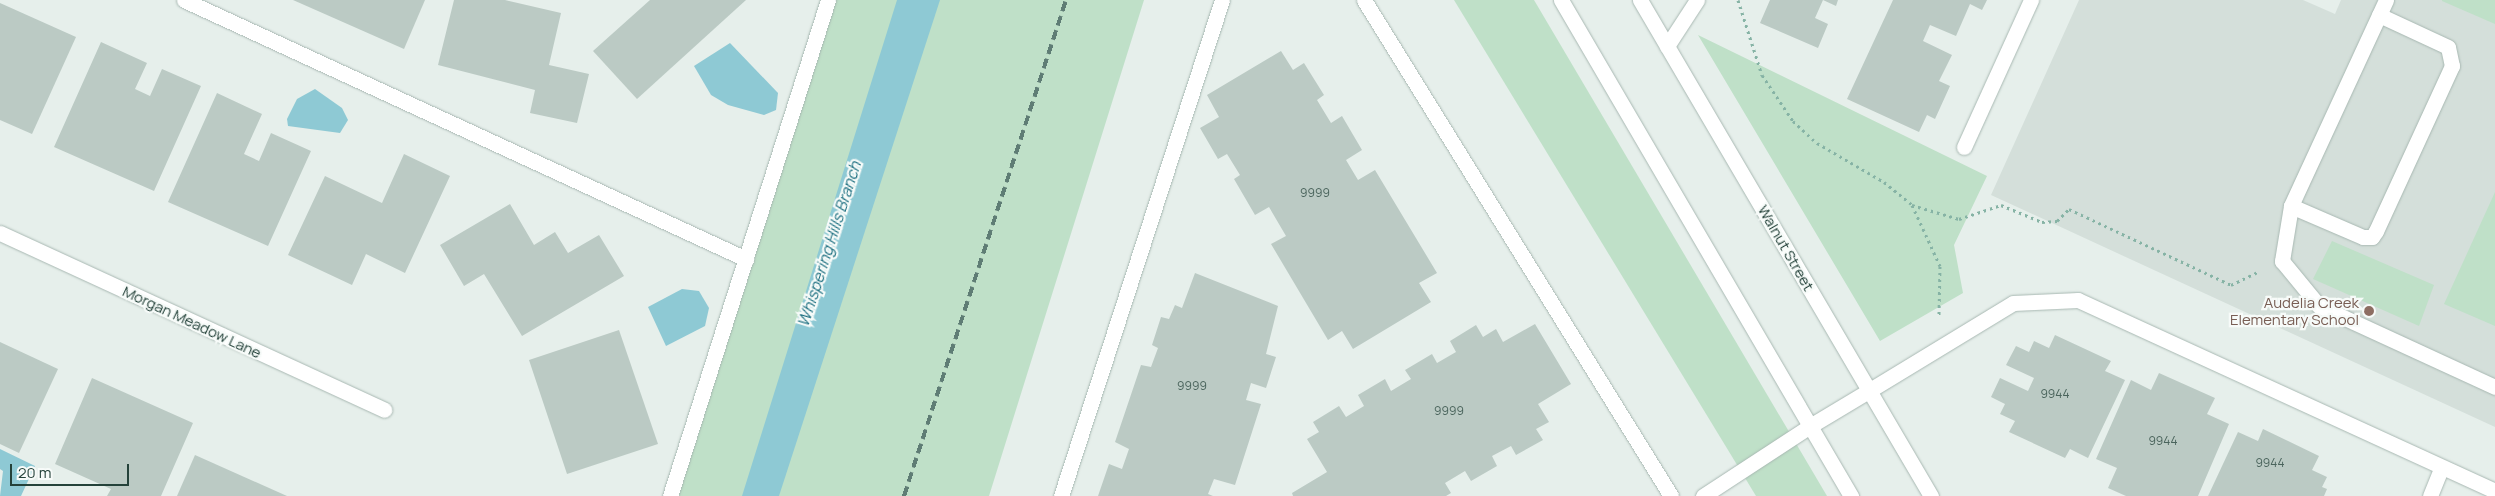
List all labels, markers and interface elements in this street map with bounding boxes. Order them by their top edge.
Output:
water label: Whispering Hills Branch [793,159,865,329]
house number: 9999 [1300,186,1330,200]
street label: Walnut Street [1754,202,1818,294]
street label: Morgan Meadow Lane [120,282,264,362]
place label: Audelia Creek Elementary School [2230,293,2359,328]
marker: Audelia Creek Elementary School [2363,305,2375,317]
house number: 9999 [1177,379,1207,393]
house number: 9944 [2040,387,2070,401]
house number: 9999 [1434,404,1464,418]
house number: 9944 [2148,434,2178,448]
scale bar [12,454,131,486]
house number: 9944 [2255,456,2285,470]
text: 20 m [18,462,51,483]

